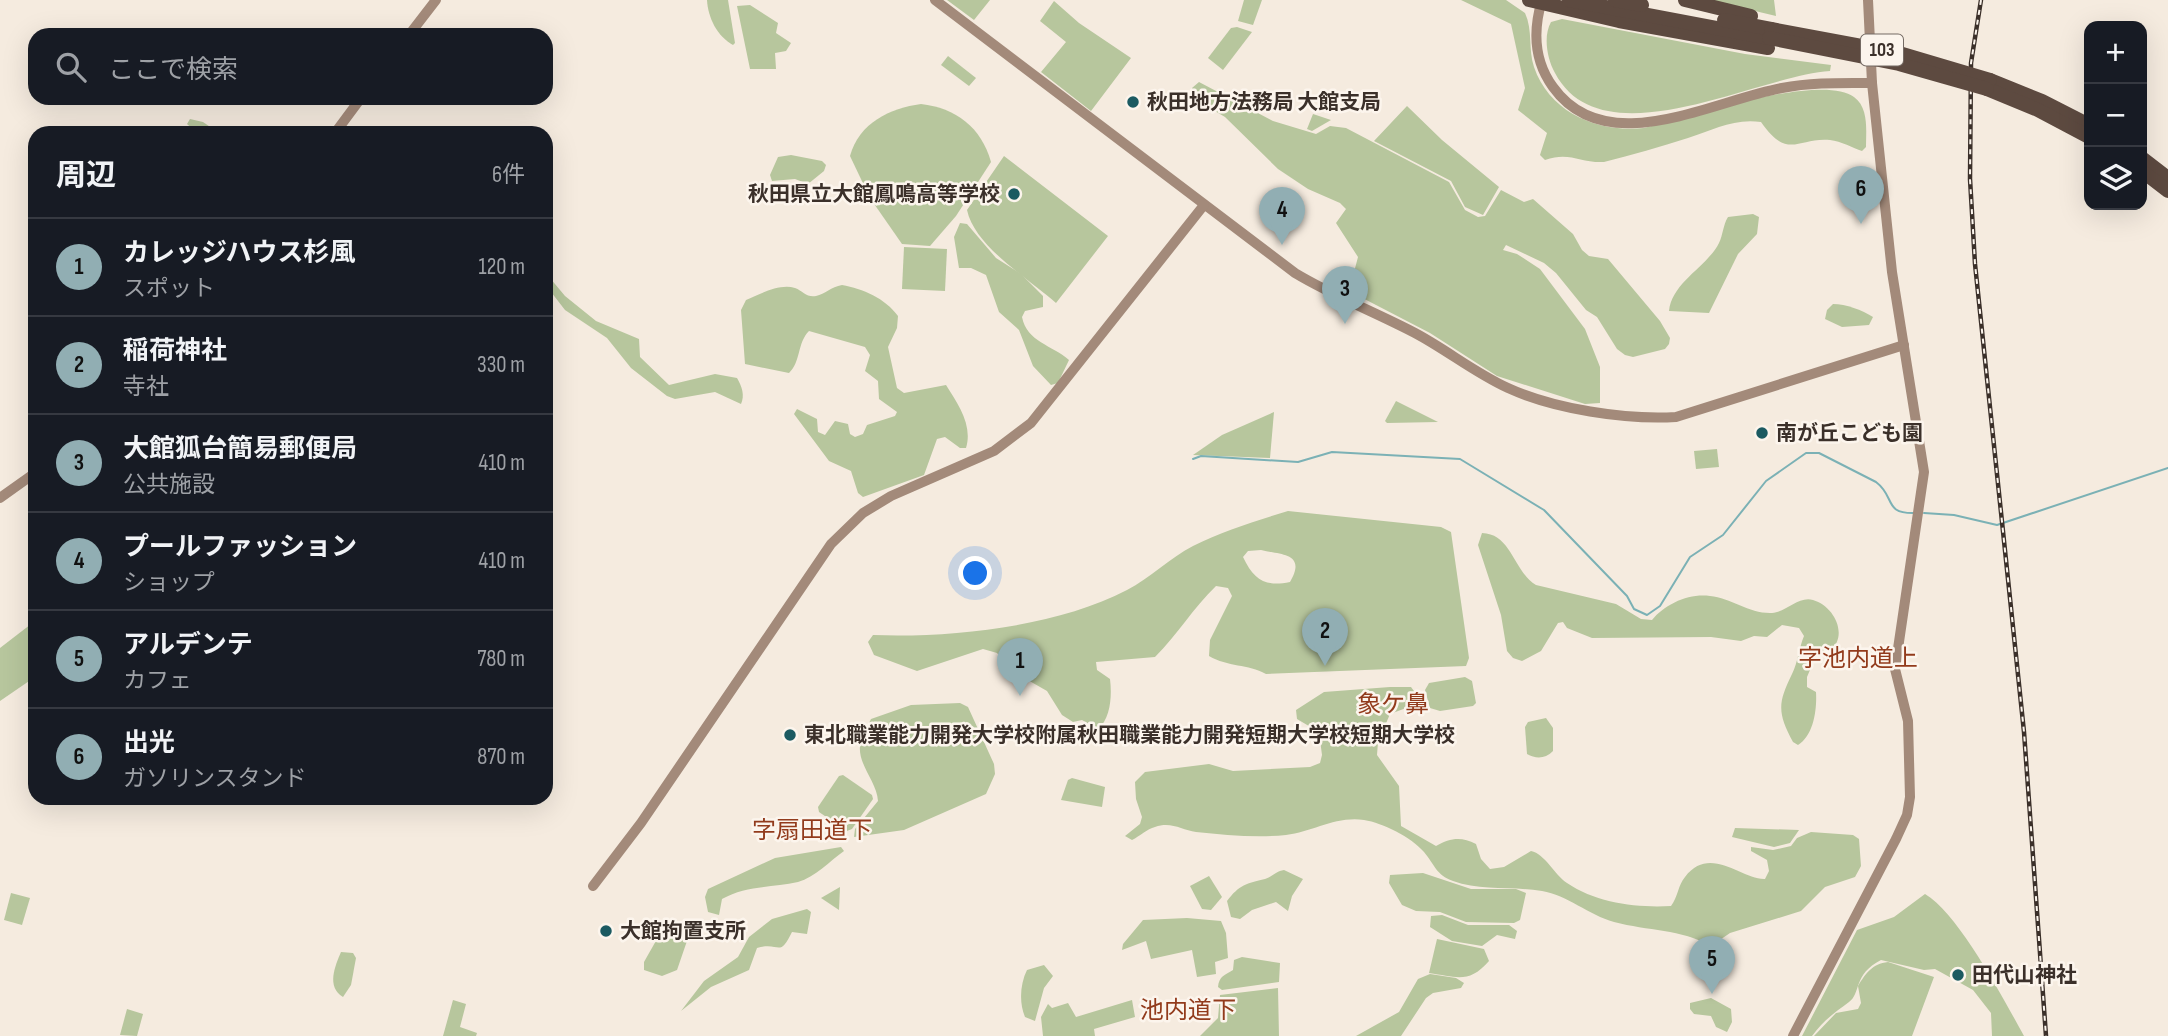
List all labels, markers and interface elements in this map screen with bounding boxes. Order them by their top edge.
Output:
map controls [2084,21,2147,210]
button: + [2084,21,2147,84]
search box [28,28,553,105]
road number: 103 [1861,34,1903,66]
icon: search [52,48,90,86]
text: ここで検索 [108,55,238,86]
button: − [2084,84,2147,147]
place label: 秋田地方法務局 大館支局 [1147,90,1381,115]
marker: 秋田地方法務局 大館支局 [1125,94,1141,110]
button: layers [2084,147,2147,210]
text: 周辺 [56,158,116,194]
text: 6件 [492,161,525,189]
pin: 6 [1838,166,1884,224]
place label: 秋田県立大館鳳鳴高等学校 [748,182,1000,207]
marker: 秋田県立大館鳳鳴高等学校 [1006,186,1022,202]
pin: 4 [1259,187,1305,245]
text: カレッジハウス杉風 [123,238,355,269]
text: 1 [74,253,84,281]
text: 120 m [479,253,525,281]
pin: 3 [1322,266,1368,324]
text: スポット [123,275,215,303]
text: 稲荷神社 [123,336,227,367]
text: 2 [74,351,84,379]
text: 330 m [477,351,525,379]
text: 寺社 [123,373,169,401]
place label: 南が丘こども園 [1776,421,1923,446]
marker: 南が丘こども園 [1754,425,1770,441]
text: 大館狐台簡易郵便局 [123,434,357,465]
text: 3 [74,449,84,477]
text: 410 m [479,449,525,477]
text: 公共施設 [123,471,215,499]
text: プールファッション [123,532,357,563]
text: 4 [74,547,84,575]
text: 410 m [479,547,525,575]
your location [958,556,992,590]
text: ショップ [123,569,215,597]
pin: 2 [1302,608,1348,666]
text: アルデンテ [123,630,253,661]
pin: 1 [997,638,1043,696]
district label: 字池内道上 [1798,644,1918,673]
text: 5 [74,645,84,673]
text: 780 m [477,645,525,673]
text: カフェ [123,667,192,695]
district label: 象ケ鼻 [1357,690,1429,719]
place label: 東北職業能力開発大学校附属秋田職業能力開発短期大学校短期大学校 [804,723,1455,748]
marker: 東北職業能力開発大学校附属秋田職業能力開発短期大学校短期大学校 [782,727,798,743]
text: 出光 [123,728,175,759]
text: 6 [74,743,84,771]
text: 870 m [477,743,525,771]
text: ガソリンスタンド [123,765,307,793]
district label: 字扇田道下 [752,816,872,845]
place label: 大館拘置支所 [620,919,746,944]
marker: 大館拘置支所 [598,923,614,939]
pin: 5 [1689,936,1735,994]
place label: 田代山神社 [1972,963,2077,988]
marker: 田代山神社 [1950,967,1966,983]
district label: 池内道下 [1140,996,1236,1025]

